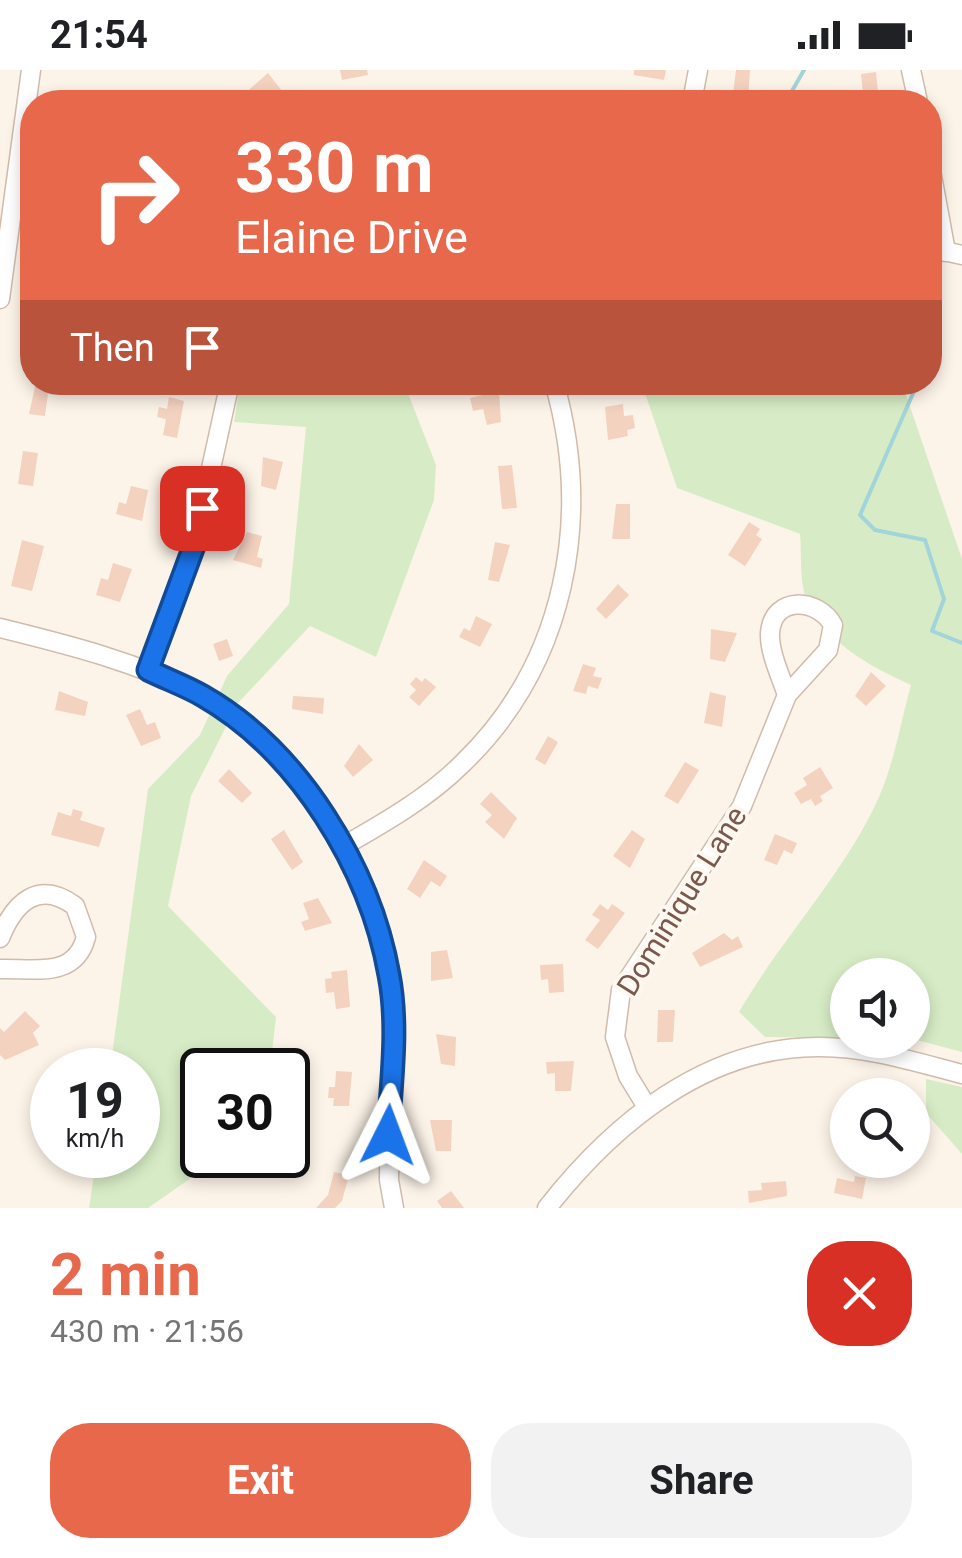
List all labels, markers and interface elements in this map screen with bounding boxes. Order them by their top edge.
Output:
text: 21:54 [50,13,148,57]
text: 330 m [235,127,434,209]
icon: right [70,130,200,260]
text: Elaine Drive [235,211,468,264]
icon: arrive [175,320,230,375]
text: Then [70,326,155,370]
pin [160,466,245,551]
icon: arrive [175,481,230,536]
street label: Dominique Lane [609,800,754,1002]
map controls [830,958,930,1178]
button: sound [830,958,930,1058]
speed limit sign: 30 [180,1048,310,1178]
text: 19 [66,1072,124,1130]
button: search [830,1078,930,1178]
position arrow [336,1083,440,1187]
text: km/h [66,1124,124,1153]
text: 2 min [50,1239,201,1310]
button: close [807,1241,912,1346]
text: 430 m · 21:56 [50,1312,244,1350]
button: Exit [50,1423,471,1538]
button: Share [491,1423,912,1538]

